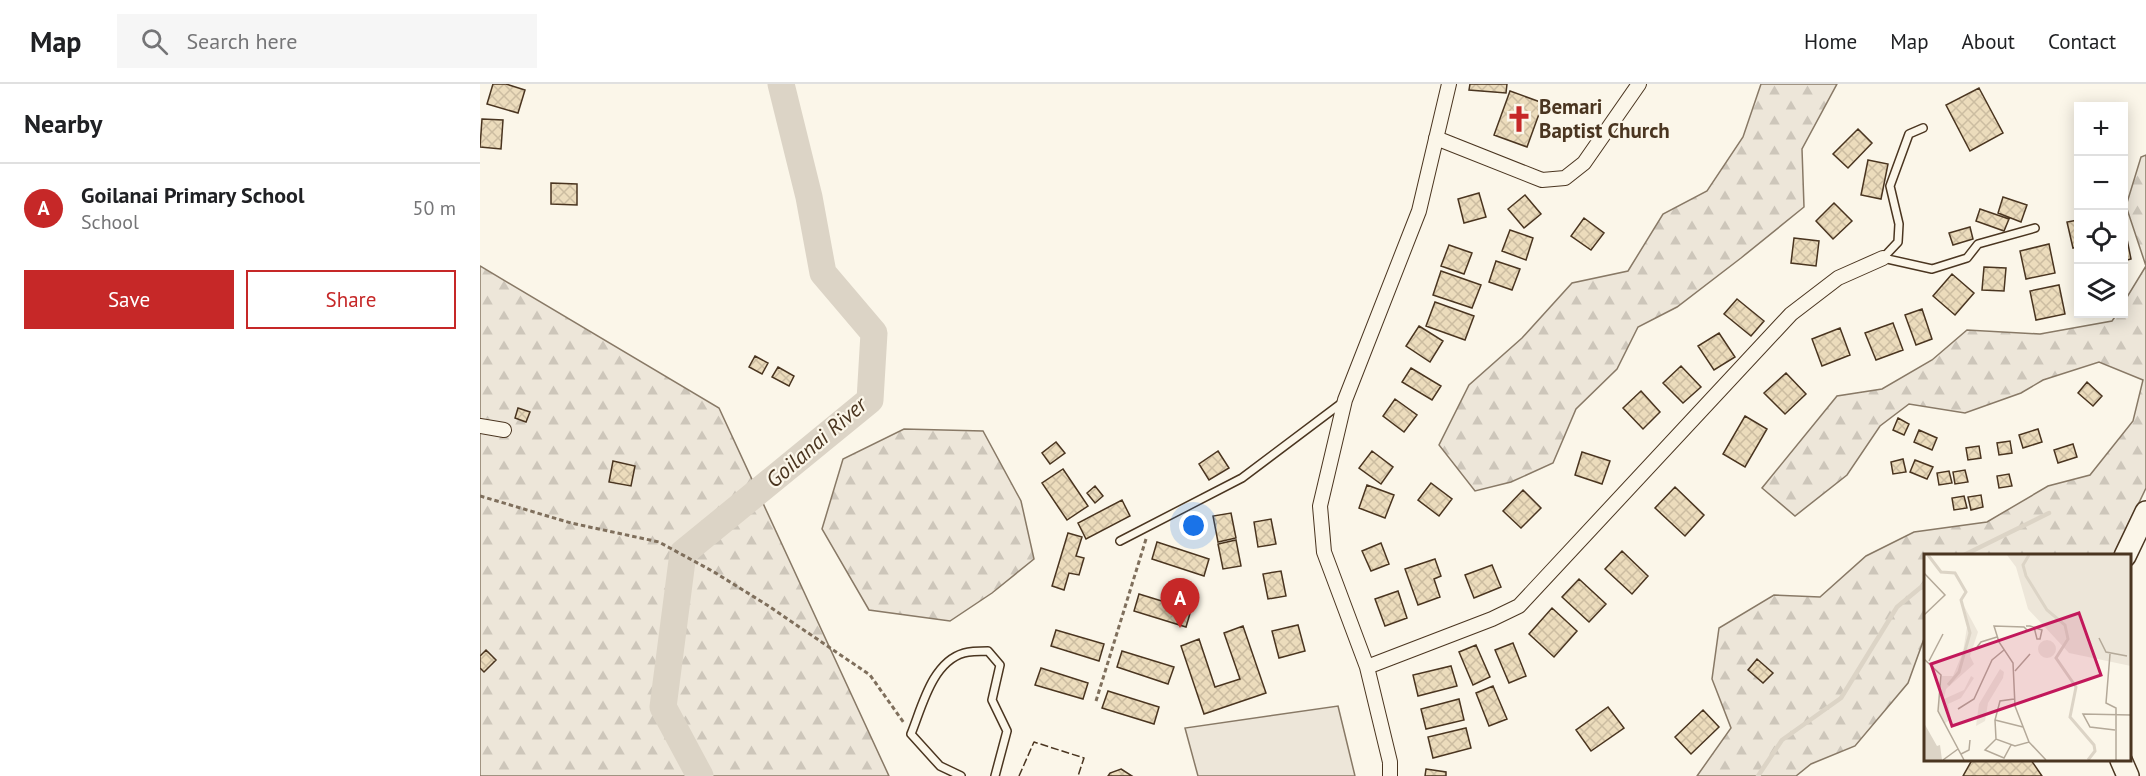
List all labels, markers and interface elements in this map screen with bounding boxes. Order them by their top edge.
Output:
search box [117,14,537,68]
text: Map [30,23,81,60]
icon: search [138,25,171,58]
text: Search here [186,27,297,55]
text: Home [1804,28,1857,55]
text: Map [1890,28,1929,55]
text: About [1962,28,2015,55]
text: Contact [2048,28,2116,55]
place label: Bemari Baptist Church [1539,93,1670,144]
map controls [2074,102,2128,318]
button: + [2074,102,2128,156]
church icon: Bemari Baptist Church [1504,104,1534,134]
text: Nearby [24,107,102,140]
button: − [2074,156,2128,210]
text: Goilanai Primary School [81,181,304,209]
text: A [37,195,50,221]
text: 50 m [413,195,456,221]
text: School [81,209,139,235]
button: locate [2074,210,2128,264]
button: layers [2074,264,2128,318]
button: Save [24,270,234,329]
button: Share [246,270,456,329]
water label: Goilanai River [760,389,874,493]
your location [1179,511,1208,540]
inset map [1924,554,2131,761]
pin: A [1160,578,1200,628]

